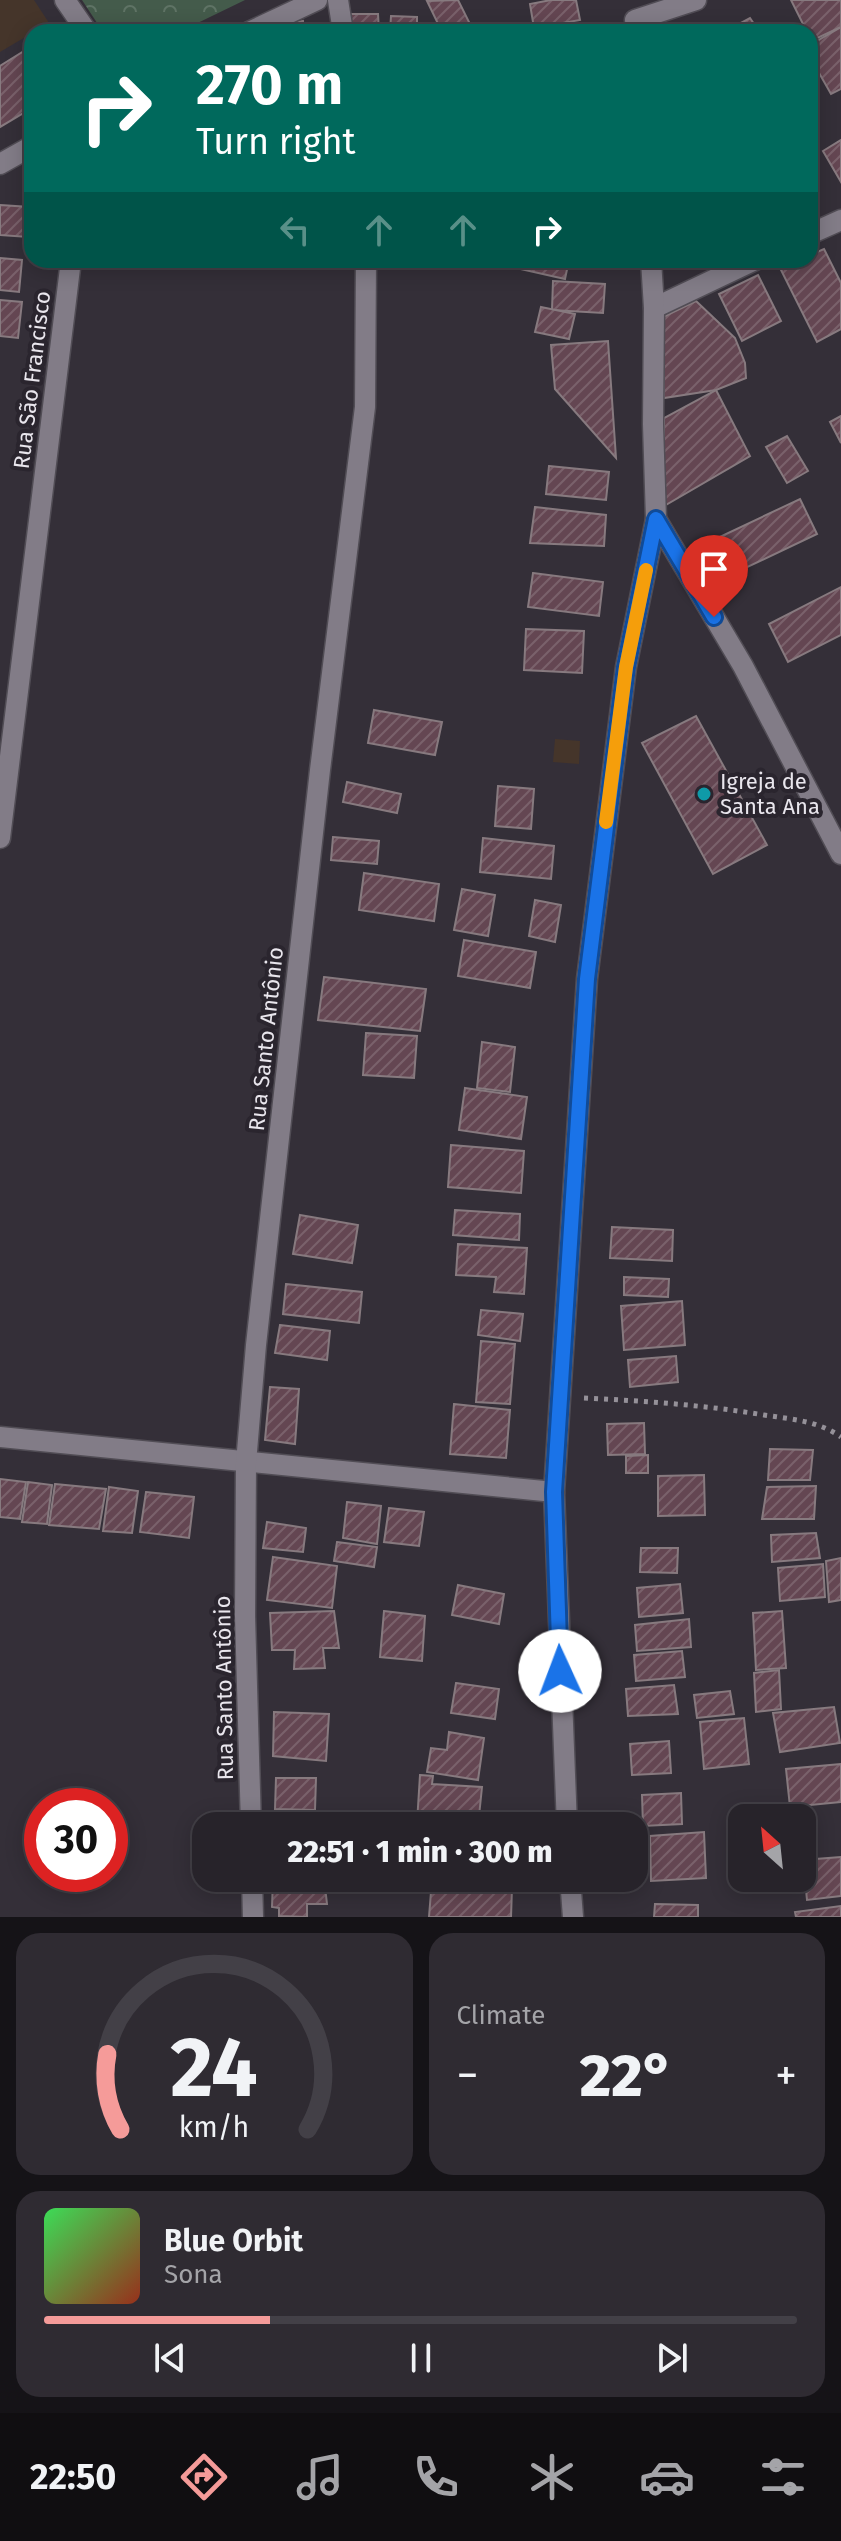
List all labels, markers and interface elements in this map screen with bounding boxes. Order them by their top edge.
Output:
text: 270 m [196,52,343,119]
icon: right [64,56,168,160]
text: Turn right [196,120,356,164]
icon: left [273,208,317,252]
icon: ahead [357,208,401,252]
icon: ahead [441,208,485,252]
icon: right [525,208,569,252]
street label: Rua São Francisco [8,289,56,471]
pin [680,535,748,617]
icon: arrive [692,547,736,591]
place label: Igreja de Santa Ana [720,768,820,820]
marker: Igreja de Santa Ana [695,785,713,803]
street label: Rua Santo Antônio [243,946,289,1132]
street label: Rua Santo Antônio [209,1595,239,1781]
position arrow [518,1629,602,1713]
speed limit sign: 30 [24,1788,128,1892]
north arrow [728,1804,816,1892]
map controls [728,1804,816,1892]
text: 22:51 · 1 min · 300 m [288,1834,552,1870]
text: Climate [457,2000,545,2031]
text: 24 [170,2018,258,2118]
text: 22° [580,2040,674,2112]
text: − [457,2049,479,2102]
text: + [775,2049,797,2102]
text: km/h [179,2110,250,2145]
text: Blue Orbit [164,2223,303,2259]
text: Sona [164,2259,223,2290]
icon: previous [148,2336,192,2380]
icon: pause [399,2336,443,2380]
icon: next [650,2336,694,2380]
icon: directions [176,2449,232,2505]
icon: music [292,2449,348,2505]
icon: phone [408,2449,464,2505]
icon: climate [524,2449,580,2505]
icon: car [639,2449,695,2505]
icon: filters [755,2449,811,2505]
text: 22:50 [30,2455,116,2499]

